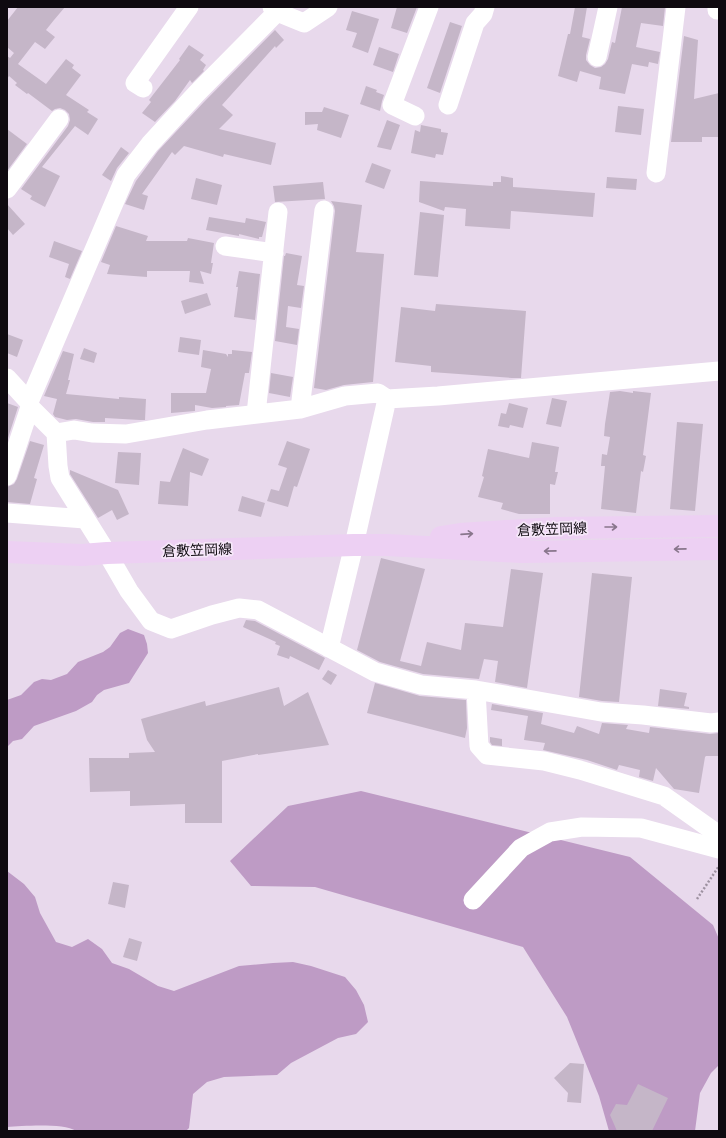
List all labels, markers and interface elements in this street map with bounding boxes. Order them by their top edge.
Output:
street label: 倉敷笠岡線 [517,520,587,539]
one-way arrow [604,523,617,531]
one-way arrow [460,530,473,537]
street label: 倉敷笠岡線 [162,541,232,560]
one-way arrow [674,546,687,553]
one-way arrow [544,547,557,555]

